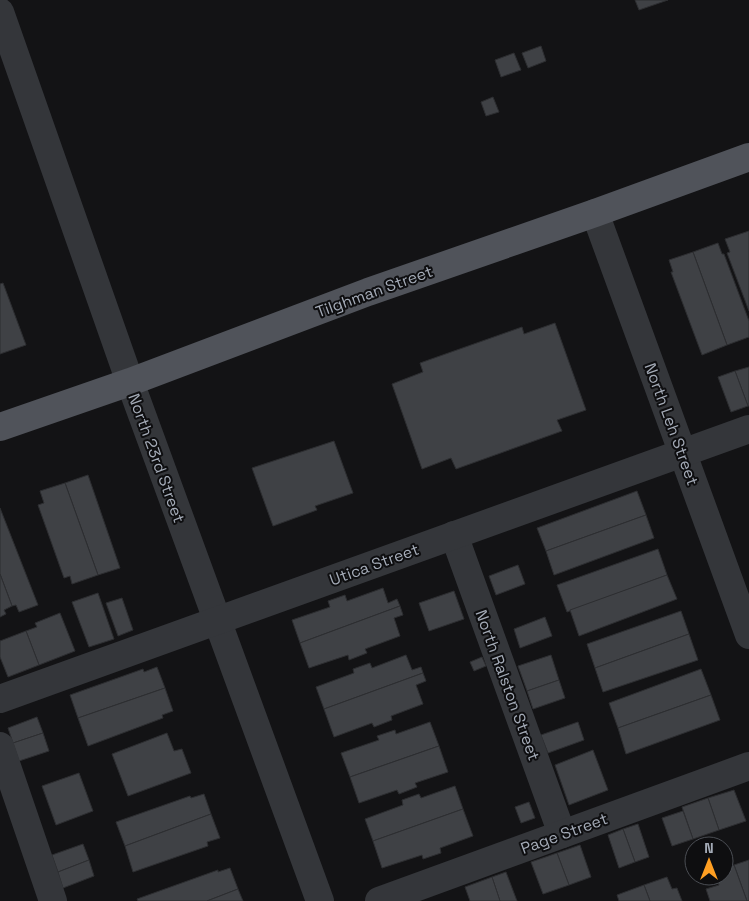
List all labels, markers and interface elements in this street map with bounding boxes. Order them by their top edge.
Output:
street label: Tilghman Street [313,261,436,322]
street label: North Leh Street [640,360,703,488]
street label: North 23rd Street [123,391,190,526]
street label: Utica Street [327,539,422,590]
street label: North Ralston Street [470,607,545,763]
street label: Page Street [518,808,611,859]
north arrow [684,836,734,886]
text: N [704,839,714,857]

